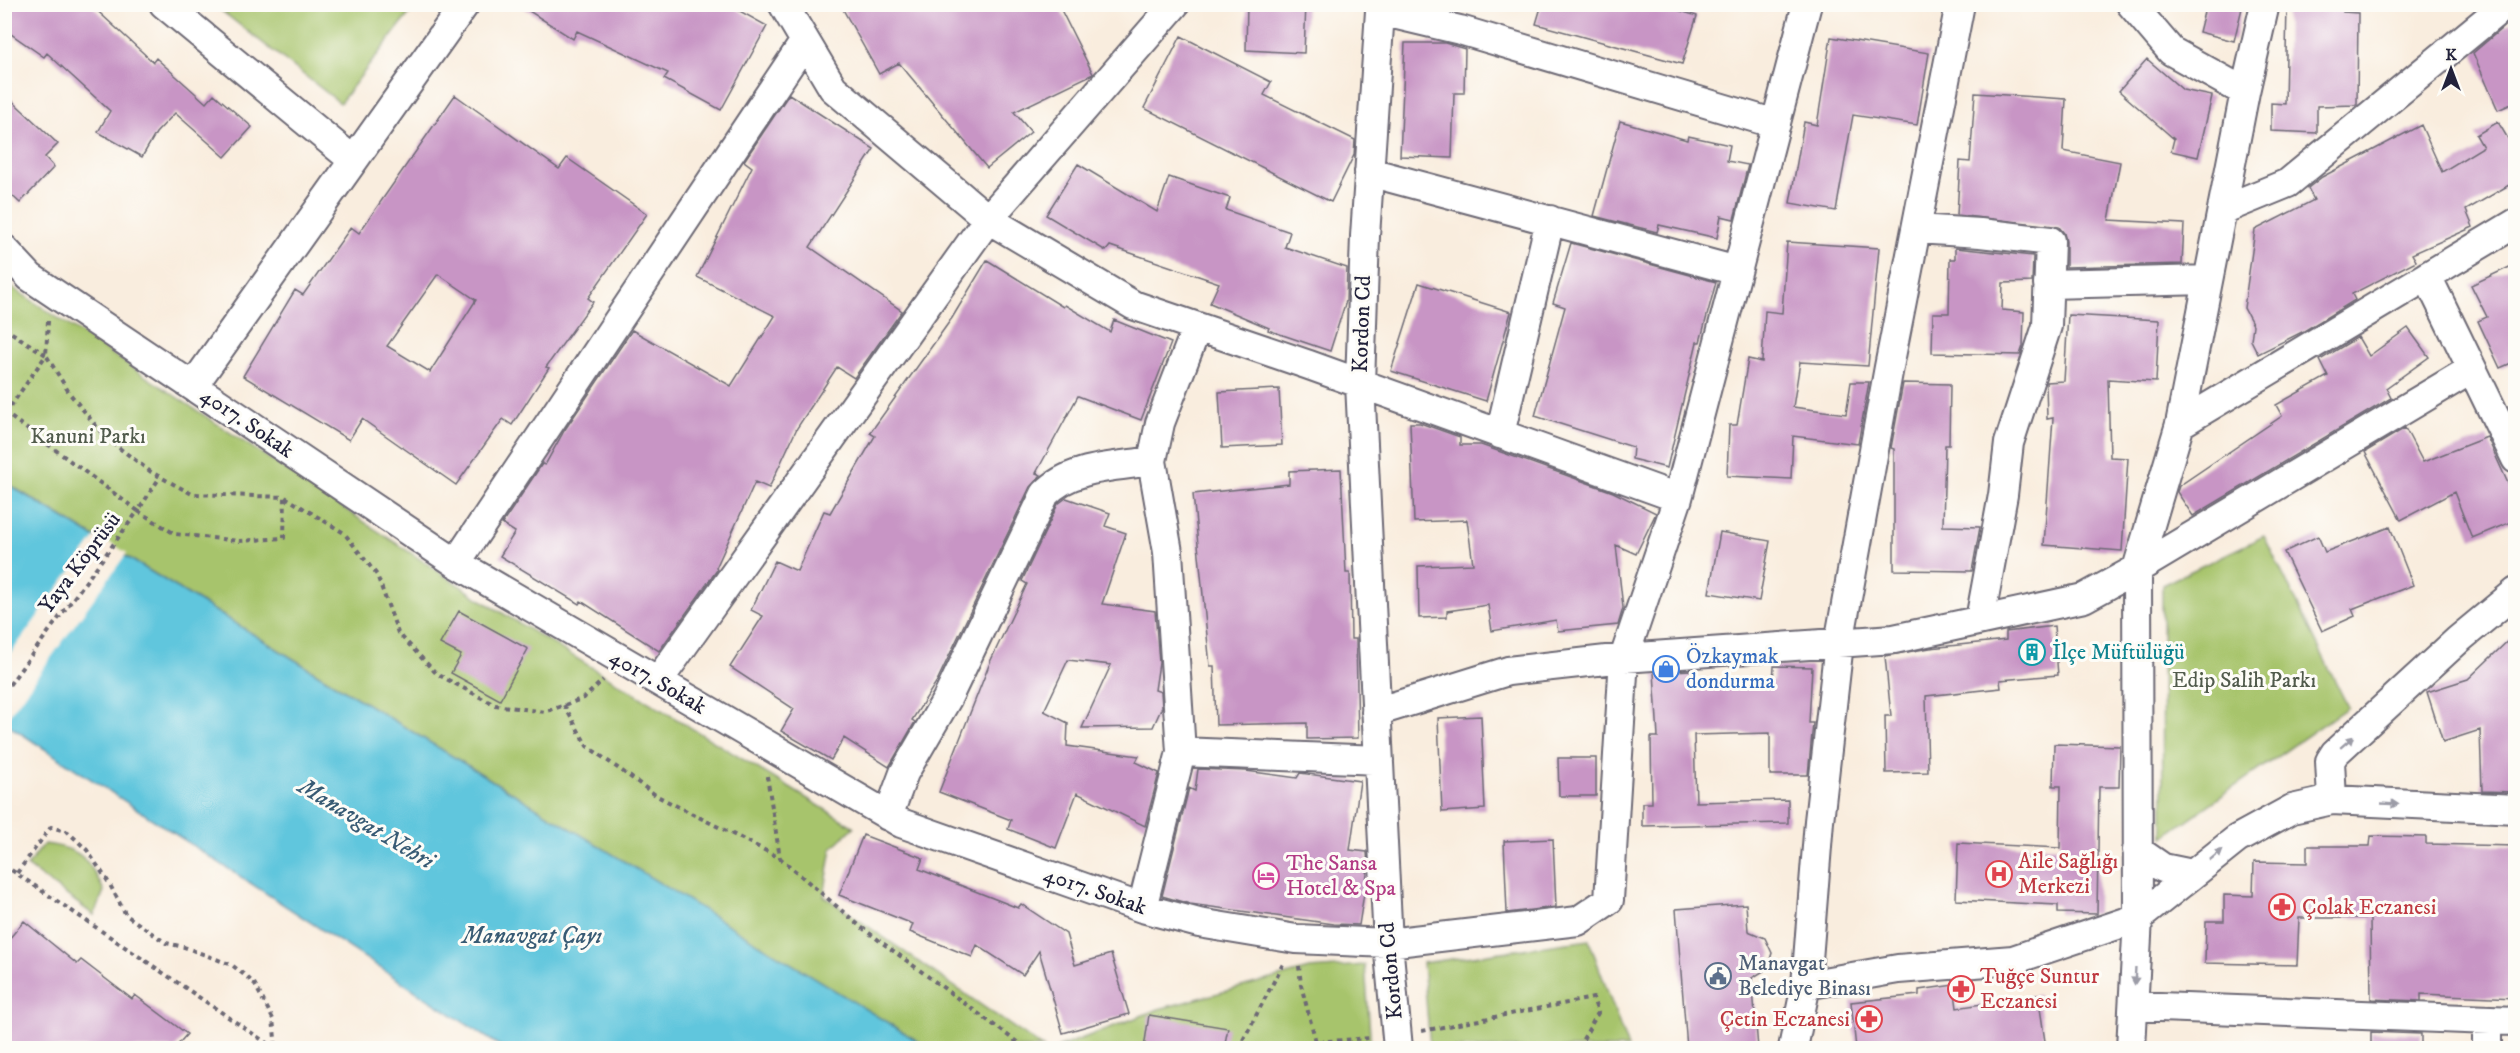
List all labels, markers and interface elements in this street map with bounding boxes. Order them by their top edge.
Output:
north arrow [2421,39,2481,99]
text: K [2445,45,2457,65]
street label: Kordon Cd [1347,275,1377,373]
street label: 4017. Sokak [195,382,299,464]
park label: Kanuni Parkı [30,423,146,450]
street label: Yaya Köprüsü [33,507,127,619]
building icon: İlçe Müftülüğü [2017,637,2047,667]
place label: İlçe Müftülüğü [2052,639,2185,666]
place label: Özkaymak dondurma [1686,643,1779,695]
street label: 4017. Sokak [605,644,711,721]
shop icon: Özkaymak dondurma [1651,654,1681,684]
park label: Edip Salih Parkı [2172,667,2316,694]
one-way arrow [2339,736,2354,749]
water label: Manavgat Nehri [291,771,441,877]
one-way arrow [2381,799,2400,808]
place label: Aile Sağlığı Merkezi [2018,848,2118,900]
one-way arrow [2208,849,2224,862]
place label: The Sansa Hotel & Spa [1286,850,1397,902]
hospital icon: Aile Sağlığı Merkezi [1984,859,2014,889]
street label: 4017. Sokak [1040,861,1150,921]
hotel icon: The Sansa Hotel & Spa [1251,861,1281,891]
pharmacy icon: Çolak Eczanesi [2267,892,2297,922]
place label: Çolak Eczanesi [2302,894,2436,921]
water label: Manavgat Çayı [460,921,602,951]
street label: Kordon Cd [1373,921,1409,1021]
place label: Manavgat Belediye Binası [1738,950,1871,1002]
public building icon: Manavgat Belediye Binası [1703,961,1733,991]
place label: Tuğçe Suntur Eczanesi [1980,963,2100,1015]
one-way arrow [2131,967,2140,986]
pharmacy icon: Tuğçe Suntur Eczanesi [1946,974,1976,1004]
pharmacy icon: Çetin Eczanesi [1854,1004,1884,1034]
place label: Çetin Eczanesi [1720,1006,1850,1033]

